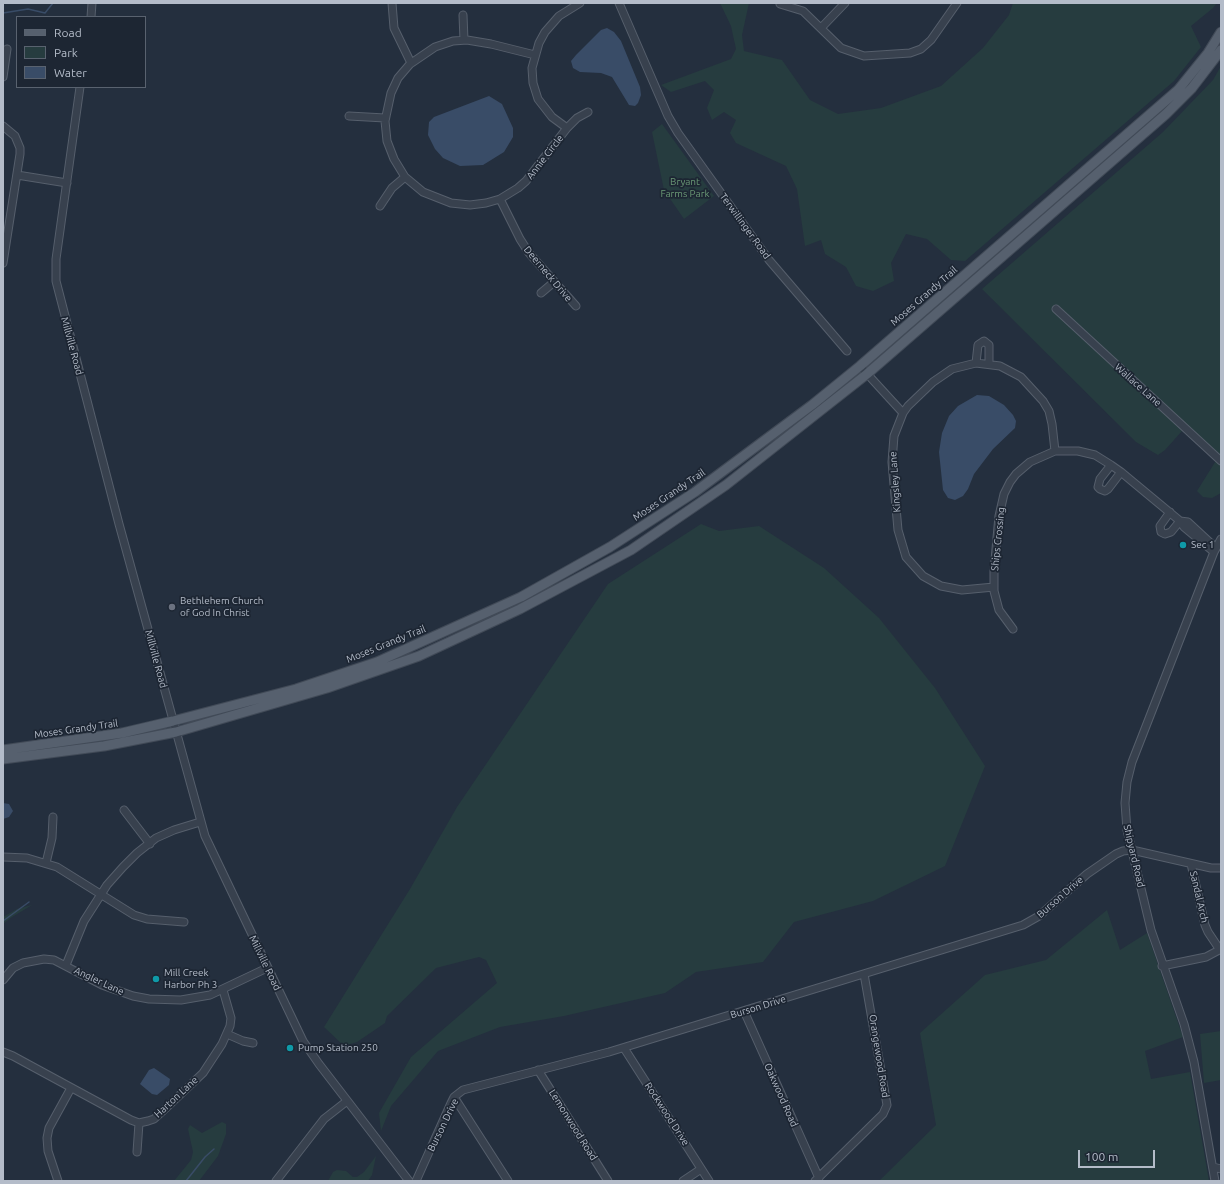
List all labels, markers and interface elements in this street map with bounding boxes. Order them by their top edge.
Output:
legend [16,16,146,88]
text: Road [54,26,82,39]
text: Park [54,46,78,59]
text: Water [54,66,87,79]
street label: Annie Circle [524,132,566,182]
park label: Bryant Farms Park [661,176,709,200]
street label: Terwillinger Road [717,191,773,261]
street label: Deerneck Drive [521,244,575,304]
street label: Moses Grandy Trail [888,264,960,328]
street label: Millville Road [58,316,86,376]
street label: Wallace Lane [1112,361,1164,409]
street label: Kingsley Lane [887,451,903,513]
street label: Moses Grandy Trail [631,466,707,524]
street label: Ships Crossing [989,506,1007,572]
place label: Sec 1 [1191,539,1214,551]
marker: Sec 1 [1178,540,1188,550]
place label: Bethlehem Church of God In Christ [180,595,263,618]
marker: Bethlehem Church of God In Christ [167,602,177,612]
street label: Moses Grandy Trail [345,623,427,665]
street label: Millville Road [142,629,170,689]
street label: Moses Grandy Trail [33,717,119,741]
street label: Shipyard Road [1121,823,1147,889]
street label: Sandal Arch [1187,870,1211,924]
street label: Burson Drive [1034,874,1086,920]
street label: Millville Road [247,934,283,992]
street label: Angler Lane [72,964,126,998]
place label: Mill Creek Harbor Ph 3 [164,967,217,990]
marker: Mill Creek Harbor Ph 3 [151,974,161,984]
street label: Burson Drive [729,993,787,1021]
street label: Orangewood Road [866,1013,892,1099]
place label: Pump Station 250 [298,1042,378,1054]
marker: Pump Station 250 [285,1043,295,1053]
street label: Oakwood Road [762,1061,800,1129]
street label: Harton Lane [152,1074,200,1120]
street label: Rockwood Drive [642,1080,692,1148]
street label: Lemonwood Road [546,1087,600,1163]
street label: Burson Drive [425,1096,461,1154]
scale bar [1080,1142,1157,1168]
text: 100 m [1085,1150,1118,1163]

